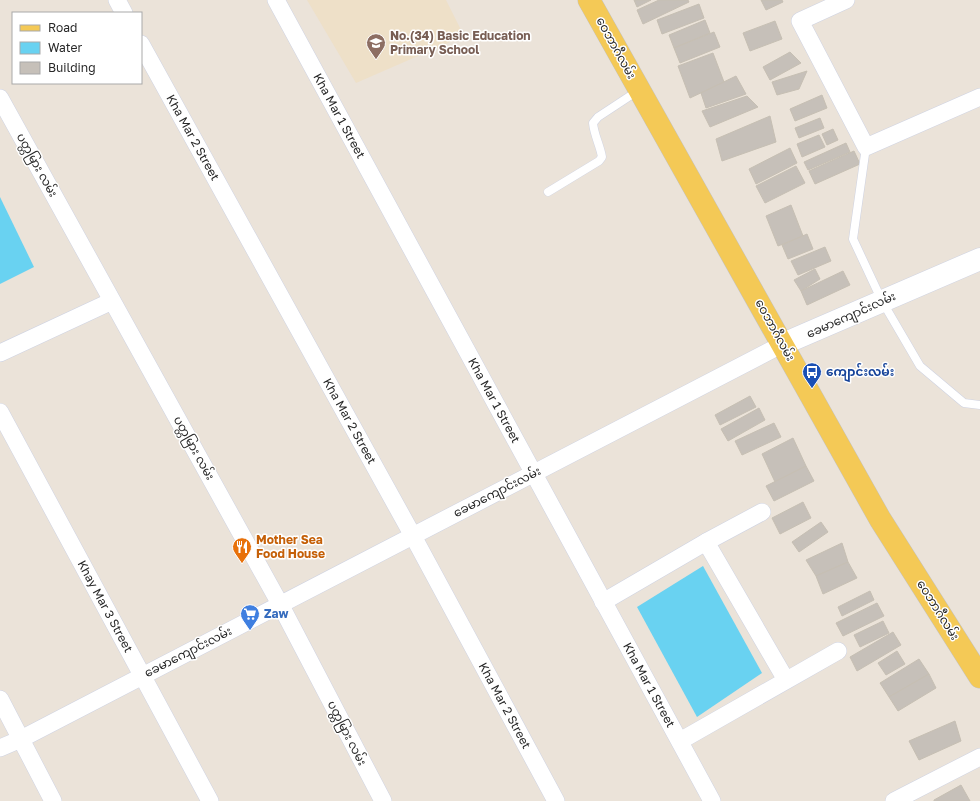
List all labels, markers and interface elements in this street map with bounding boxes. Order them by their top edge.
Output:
legend [12,12,142,84]
street label: ဝေဘာဂီလမ်း [593,14,640,81]
text: Road [48,20,77,35]
place label: No.(34) Basic Education Primary School [390,28,531,57]
school or university icon: No.(34) Basic Education Primary School [365,32,387,60]
text: Water [48,40,82,55]
text: Building [48,60,96,75]
street label: Kha Mar 1 Street [310,71,369,161]
street label: Kha Mar 2 Street [163,92,223,183]
street label: ပတ္တမြား လမ်း [11,130,62,201]
street label: ခေမာကျောင်းလမ်း [803,287,899,344]
street label: ဝေဘာဂီလမ်း [752,296,799,363]
street label: Kha Mar 1 Street [465,355,524,446]
bus stop icon: ကျောင်းလမ်း [801,361,823,389]
place label: ကျောင်းလမ်း [826,362,894,383]
street label: Kha Mar 2 Street [320,375,380,467]
street label: ပတ္တမြား လမ်း [168,413,219,484]
street label: ခေမာကျောင်းလမ်း [450,462,544,523]
place label: Mother Sea Food House [256,532,325,561]
restaurant icon: Mother Sea Food House [231,536,253,564]
street label: Khay Mar 3 Street [75,558,136,655]
street label: ဝေဘာဂီလမ်း [914,576,964,643]
supermarket icon: Zaw [239,603,261,631]
place label: Zaw [264,606,288,621]
street label: ခေမာကျောင်းလမ်း [141,622,235,683]
street label: Kha Mar 1 Street [620,640,679,730]
street label: Kha Mar 2 Street [476,660,534,751]
street label: ပတ္တမြား လမ်း [322,697,371,769]

